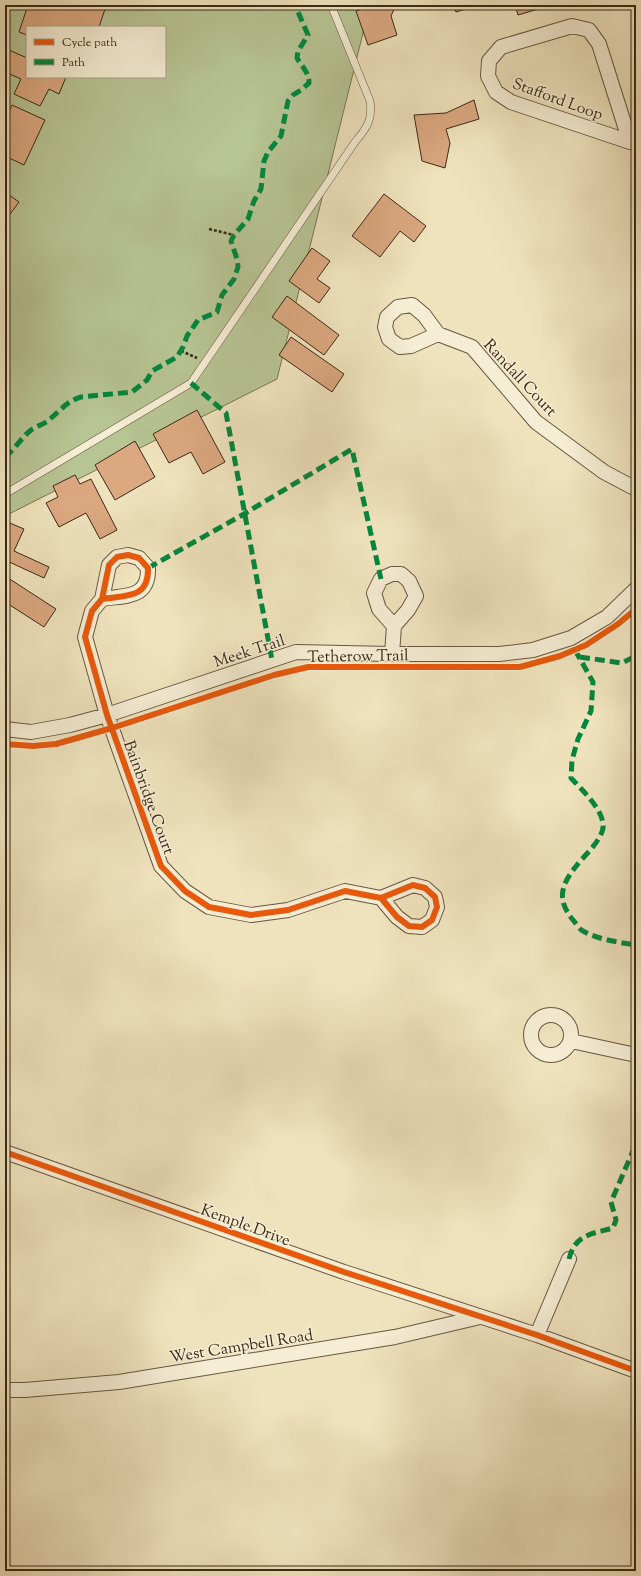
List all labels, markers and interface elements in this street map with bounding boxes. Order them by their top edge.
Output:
legend [26,26,166,78]
text: Cycle path [62,34,117,52]
text: Path [62,54,85,72]
street label: Stafford Loop [509,73,606,127]
street label: Randall Court [477,335,562,423]
street label: Meek Trail [211,630,289,675]
street label: Tetherow Trail [307,645,409,670]
street label: Bainbridge Court [116,738,179,859]
street label: Kemple Drive [197,1199,293,1253]
street label: West Campbell Road [168,1325,315,1370]

